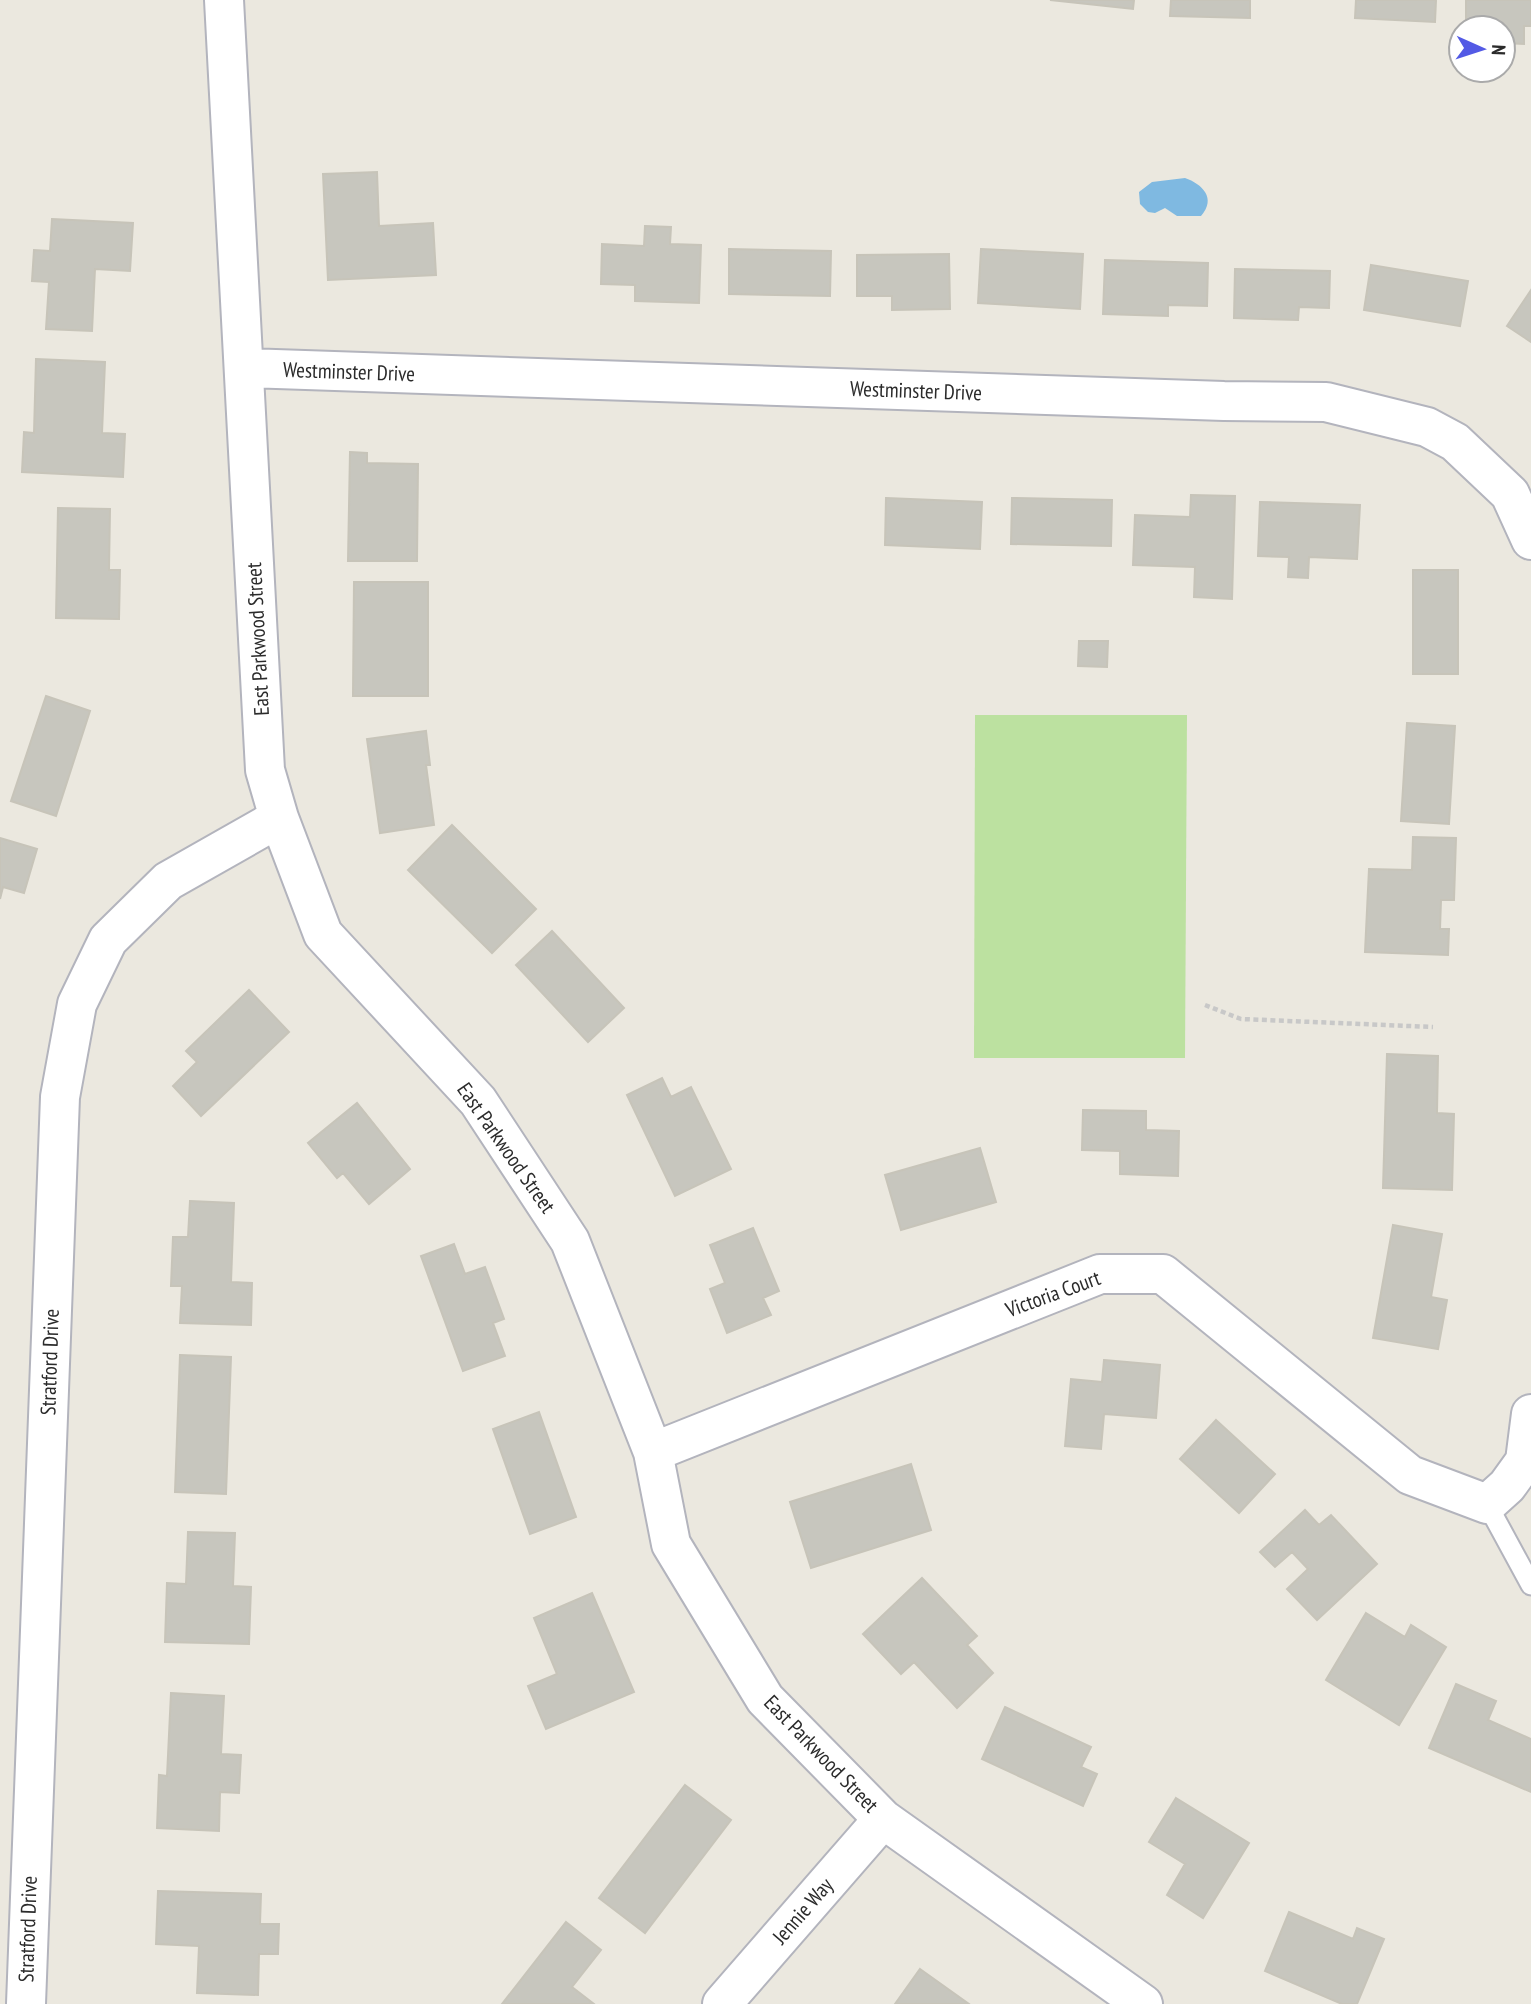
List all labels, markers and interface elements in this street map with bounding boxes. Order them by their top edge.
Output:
north arrow [1447,14,1517,84]
text: N [1487,44,1511,56]
street label: Westminster Drive [283,356,415,387]
street label: Westminster Drive [850,375,982,406]
street label: East Parkwood Street [240,562,275,716]
street label: East Parkwood Street [451,1077,562,1218]
street label: Victoria Court [1001,1264,1104,1323]
street label: Stratford Drive [34,1308,65,1416]
street label: East Parkwood Street [758,1689,884,1818]
street label: Jennie Way [766,1872,839,1950]
street label: Stratford Drive [12,1875,43,1983]

